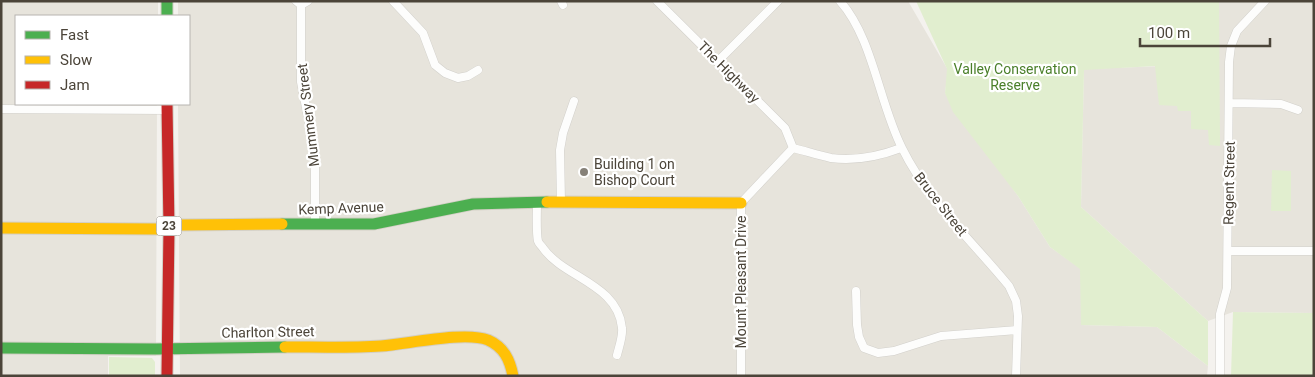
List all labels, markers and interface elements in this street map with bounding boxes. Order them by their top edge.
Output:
legend [15,15,190,105]
scale bar [1140,15,1270,47]
text: 100 m [1148,24,1190,42]
text: Fast [60,26,89,44]
street label: The Highway [695,38,763,106]
text: Slow [60,51,92,69]
park label: Valley Conservation Reserve [954,61,1076,93]
street label: Mummery Street [294,62,322,168]
text: Jam [60,76,90,94]
street label: Regent Street [1220,140,1238,225]
place label: Building 1 on Bishop Court [594,156,675,188]
marker: Building 1 on Bishop Court [578,166,590,178]
street label: Bruce Street [911,169,971,239]
street label: Kemp Avenue [298,199,384,217]
street label: Mount Pleasant Drive [733,215,749,349]
road number: 23 [156,217,182,236]
street label: Charlton Street [221,323,315,341]

